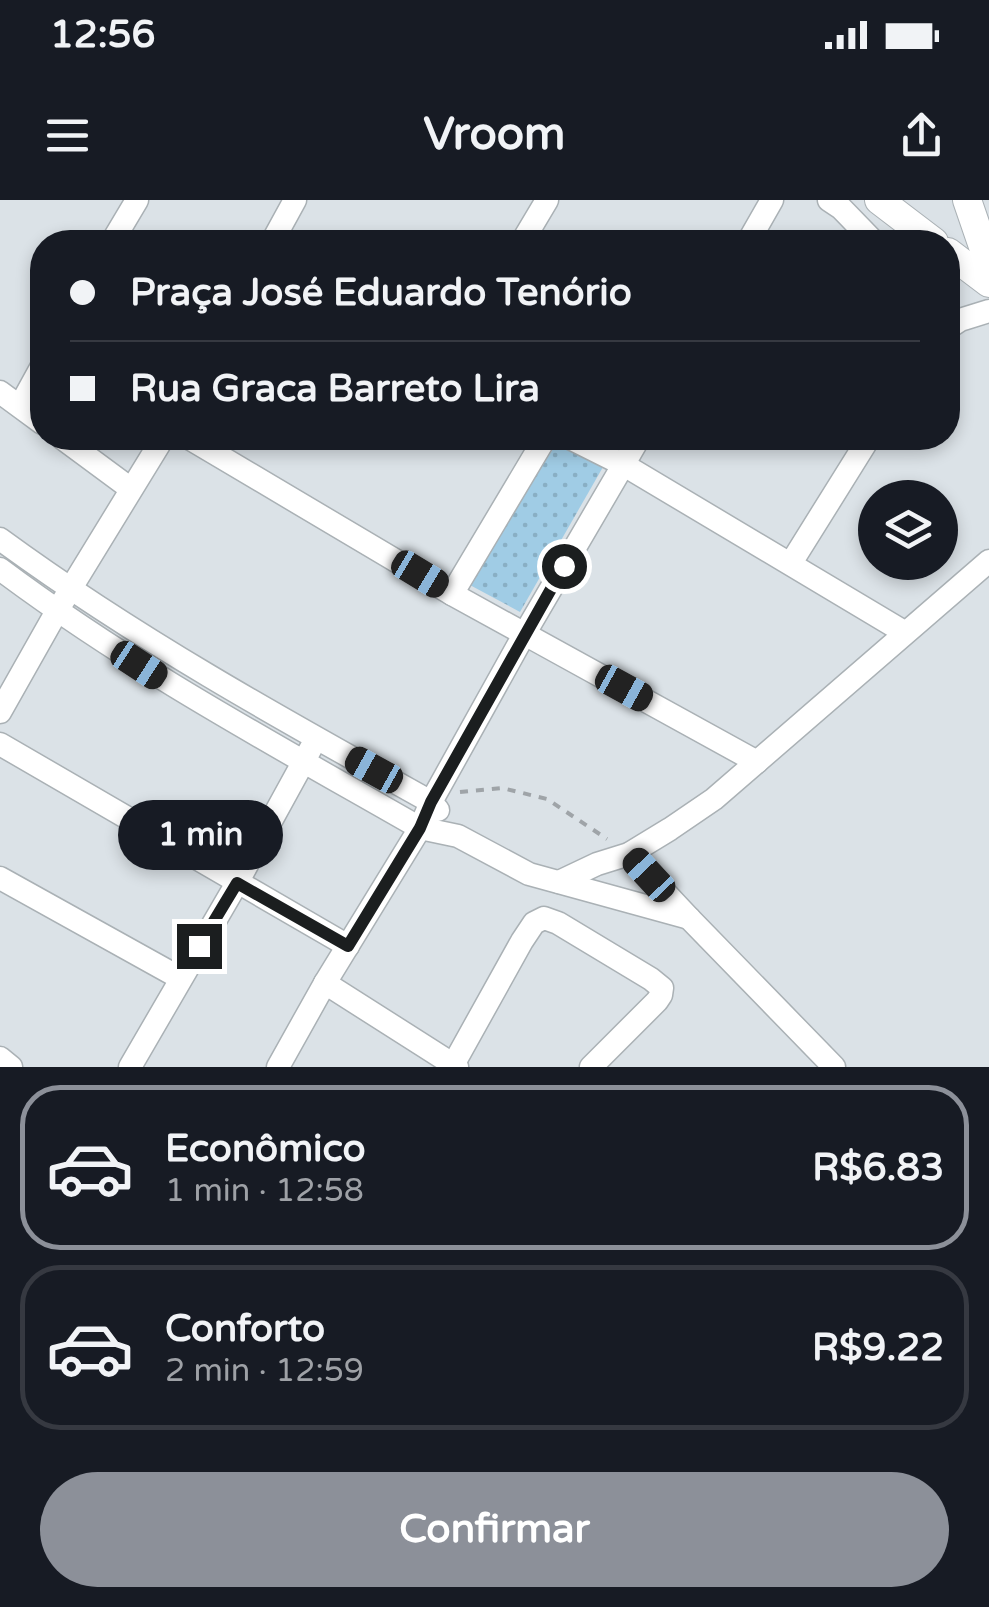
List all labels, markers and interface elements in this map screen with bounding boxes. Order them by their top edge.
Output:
text: 12:56 [50,12,155,58]
icon: menu [40,108,95,163]
text: Vroom [424,108,565,162]
icon: share [894,108,949,163]
text: Praça José Eduardo Tenório [130,270,632,316]
text: Rua Graca Barreto Lira [130,366,540,412]
map controls [858,480,958,580]
button: layers [858,480,958,580]
route start [542,544,587,589]
car [387,546,453,602]
car [106,636,172,694]
car [590,660,658,716]
car [340,742,408,798]
callout: 1 min [116,801,282,871]
text: 1 min [158,816,243,854]
car [618,843,680,907]
route end [177,924,222,969]
icon: car [45,1123,135,1213]
text: Econômico [165,1126,366,1172]
text: R$6.83 [812,1145,944,1191]
text: 1 min · 12:58 [165,1172,364,1210]
icon: car [45,1303,135,1393]
text: Conforto [165,1306,325,1352]
text: R$9.22 [812,1325,944,1371]
text: 2 min · 12:59 [165,1352,364,1390]
button: Confirmar [40,1472,949,1587]

